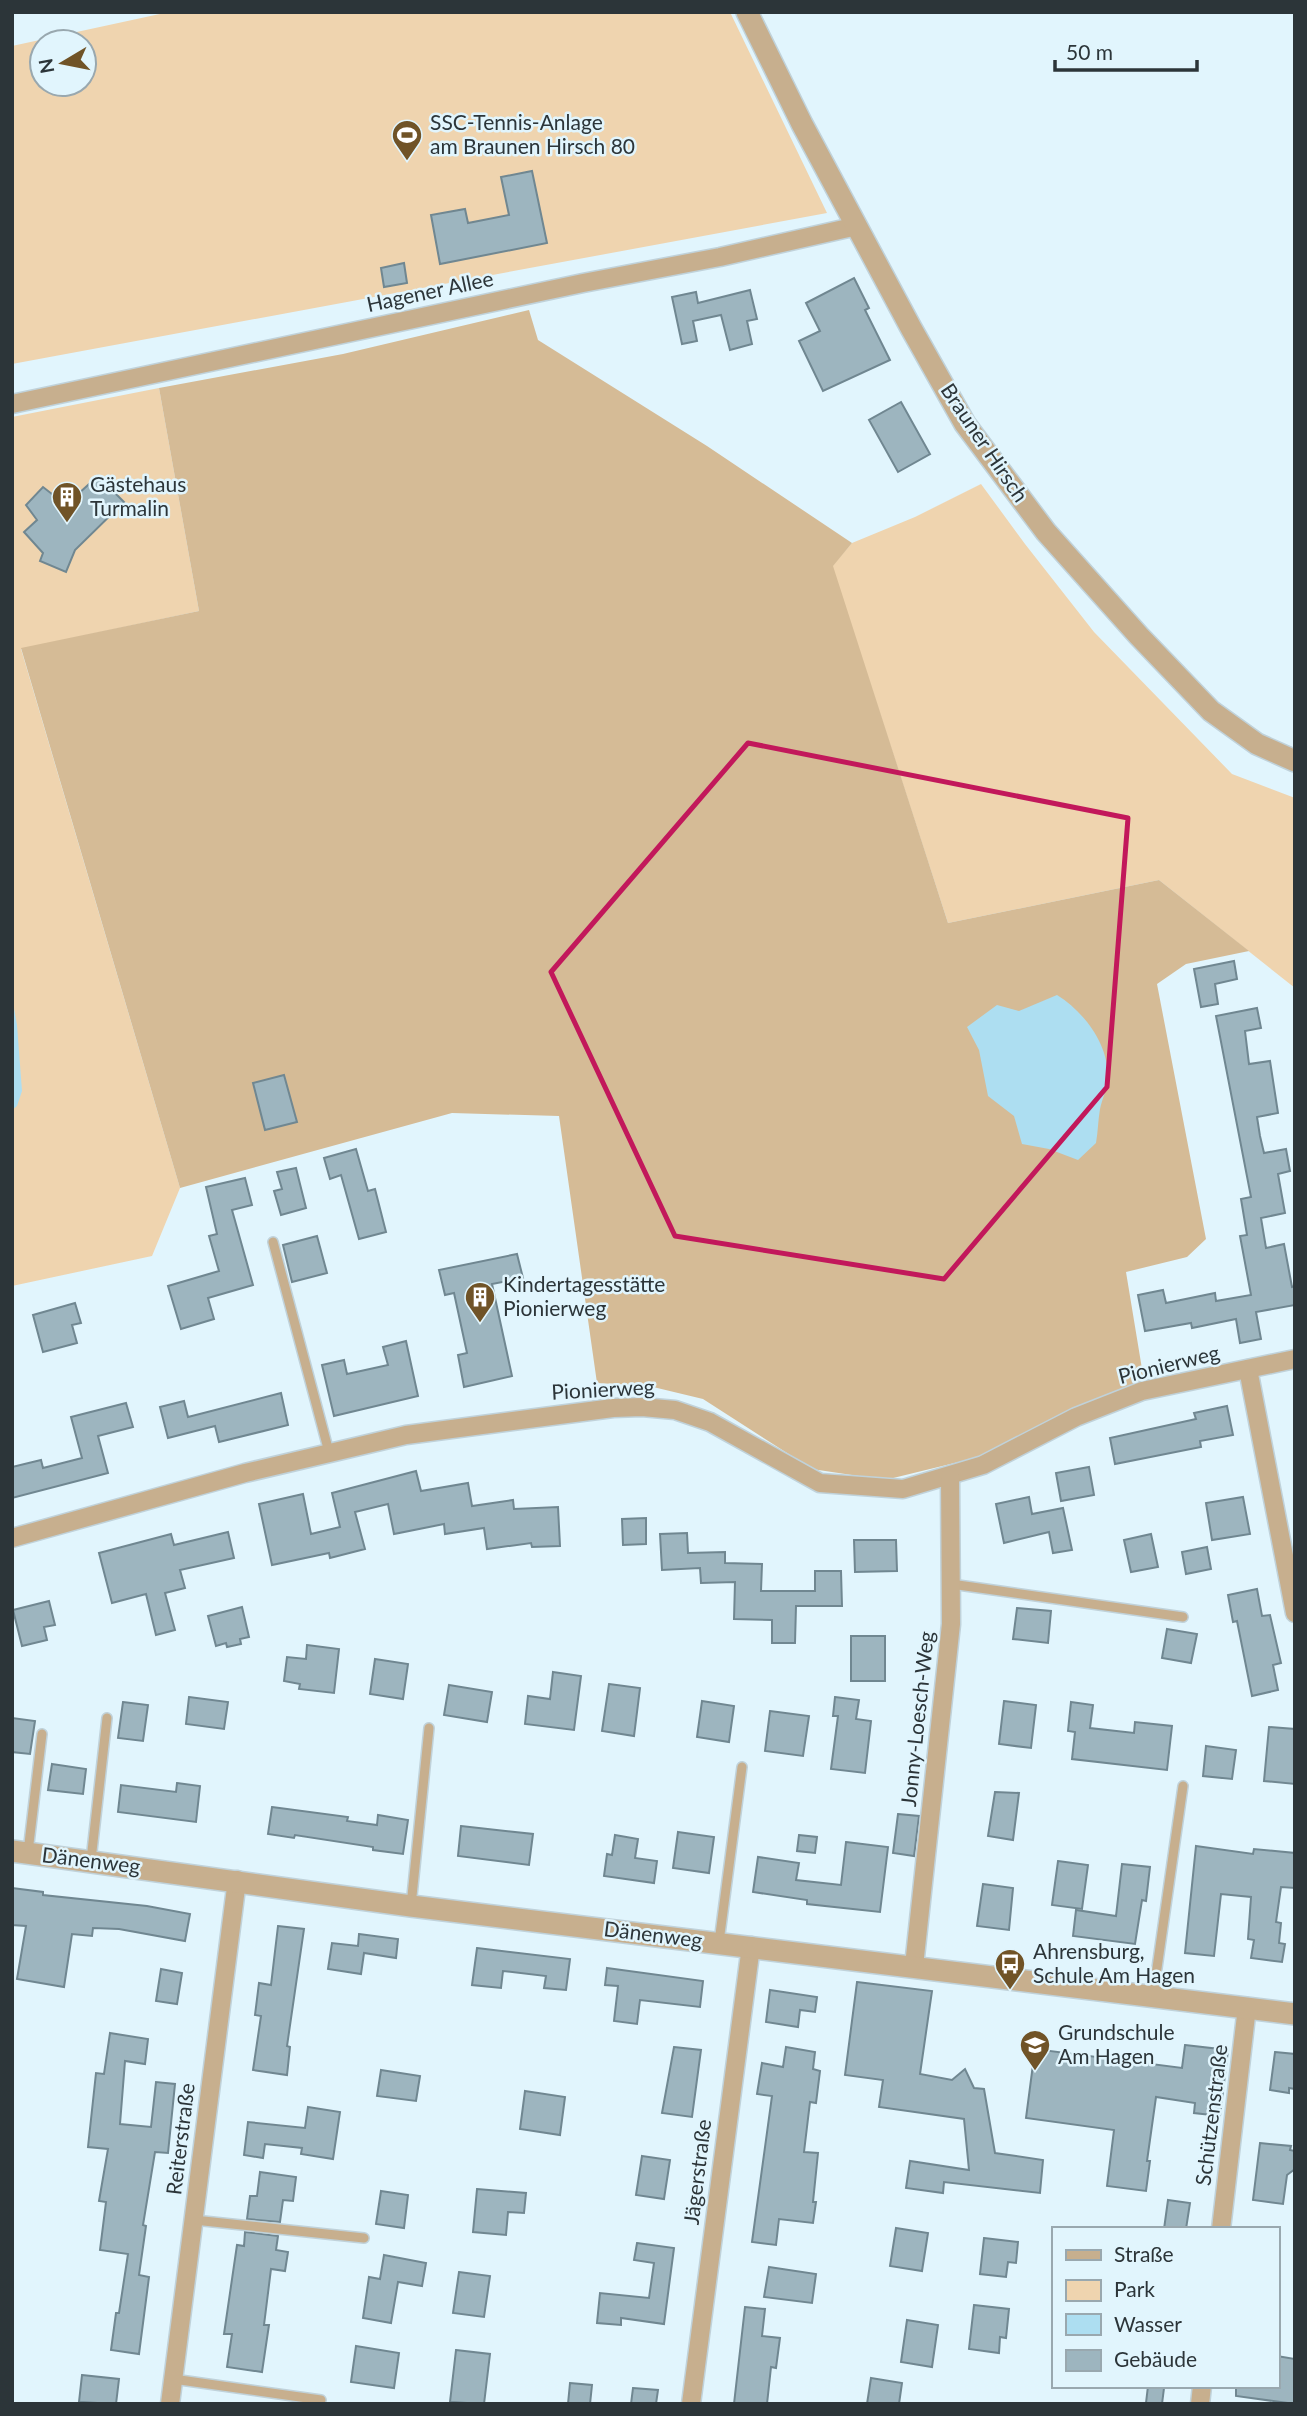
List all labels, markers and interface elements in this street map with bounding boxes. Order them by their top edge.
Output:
north arrow [28,28,98,98]
scale bar [1055,28,1197,72]
text: 50 m [1066,39,1113,64]
text: N [33,57,58,75]
place label: SSC-Tennis-Anlage am Braunen Hirsch 80 [430,109,635,158]
sports icon: SSC-Tennis-Anlage am Braunen Hirsch 80 [390,118,424,162]
street label: Hagener Allee [364,265,495,316]
street label: Brauner Hirsch [936,378,1034,506]
place label: Gästehaus Turmalin [90,471,186,520]
building icon: Gästehaus Turmalin [50,480,84,524]
place label: Kindertagesstätte Pionierweg [503,1271,665,1320]
building icon: Kindertagesstätte Pionierweg [463,1280,497,1324]
street label: Pionierweg [1115,1339,1222,1388]
street label: Pionierweg [551,1373,655,1404]
street label: Jonny-Loesch-Weg [895,1630,938,1808]
street label: Dänenweg [41,1841,142,1878]
street label: Dänenweg [603,1915,704,1952]
place label: Ahrensburg, Schule Am Hagen [1033,1938,1195,1987]
bus stop icon: Ahrensburg, Schule Am Hagen [993,1947,1027,1991]
place label: Grundschule Am Hagen [1058,2019,1175,2068]
school or university icon: Grundschule Am Hagen [1018,2028,1052,2072]
street label: Schützenstraße [1189,2043,1232,2187]
street label: Reiterstraße [160,2081,199,2196]
street label: Jägerstraße [678,2118,715,2226]
legend [1052,2227,1279,2388]
text: Straße [1114,2241,1174,2266]
text: Park [1114,2276,1155,2301]
text: Wasser [1114,2311,1182,2336]
text: Gebäude [1114,2346,1197,2371]

